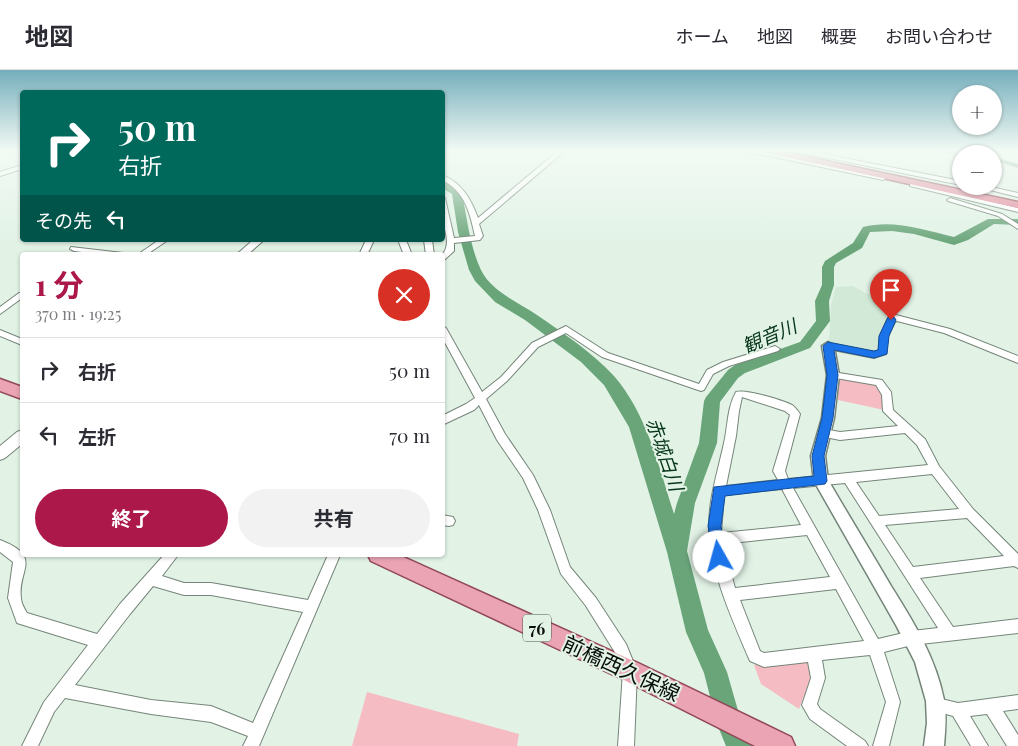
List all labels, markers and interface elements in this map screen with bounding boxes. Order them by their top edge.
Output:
text: 地図 [25,19,73,51]
text: ホーム [676,24,729,48]
text: 地図 [757,24,793,48]
text: 概要 [821,24,857,48]
text: お問い合わせ [885,24,993,48]
map controls [952,85,1002,195]
button: + [952,85,1002,135]
text: 50 m [118,103,196,150]
icon: right [35,110,100,175]
button: − [952,145,1002,195]
text: 右折 [118,150,162,180]
icon: left [102,205,130,233]
text: その先 [35,207,92,233]
text: 1 分 [35,264,83,304]
button: close [378,269,430,321]
pin [870,269,912,320]
icon: arrive [877,276,905,304]
text: 370 m · 19:25 [35,303,121,324]
water label: 観音川 [738,311,802,358]
icon: right [35,356,63,384]
text: 50 m [389,357,430,383]
text: 右折 [78,358,116,384]
water label: 赤城白川 [641,414,691,496]
icon: left [35,421,63,449]
text: 70 m [389,422,430,448]
text: 左折 [78,423,116,449]
button: 終了 [35,489,228,547]
button: 共有 [238,489,430,547]
position arrow [692,530,744,582]
road number: 76 [523,614,551,642]
street label: 前橋西久保線 [559,628,685,706]

